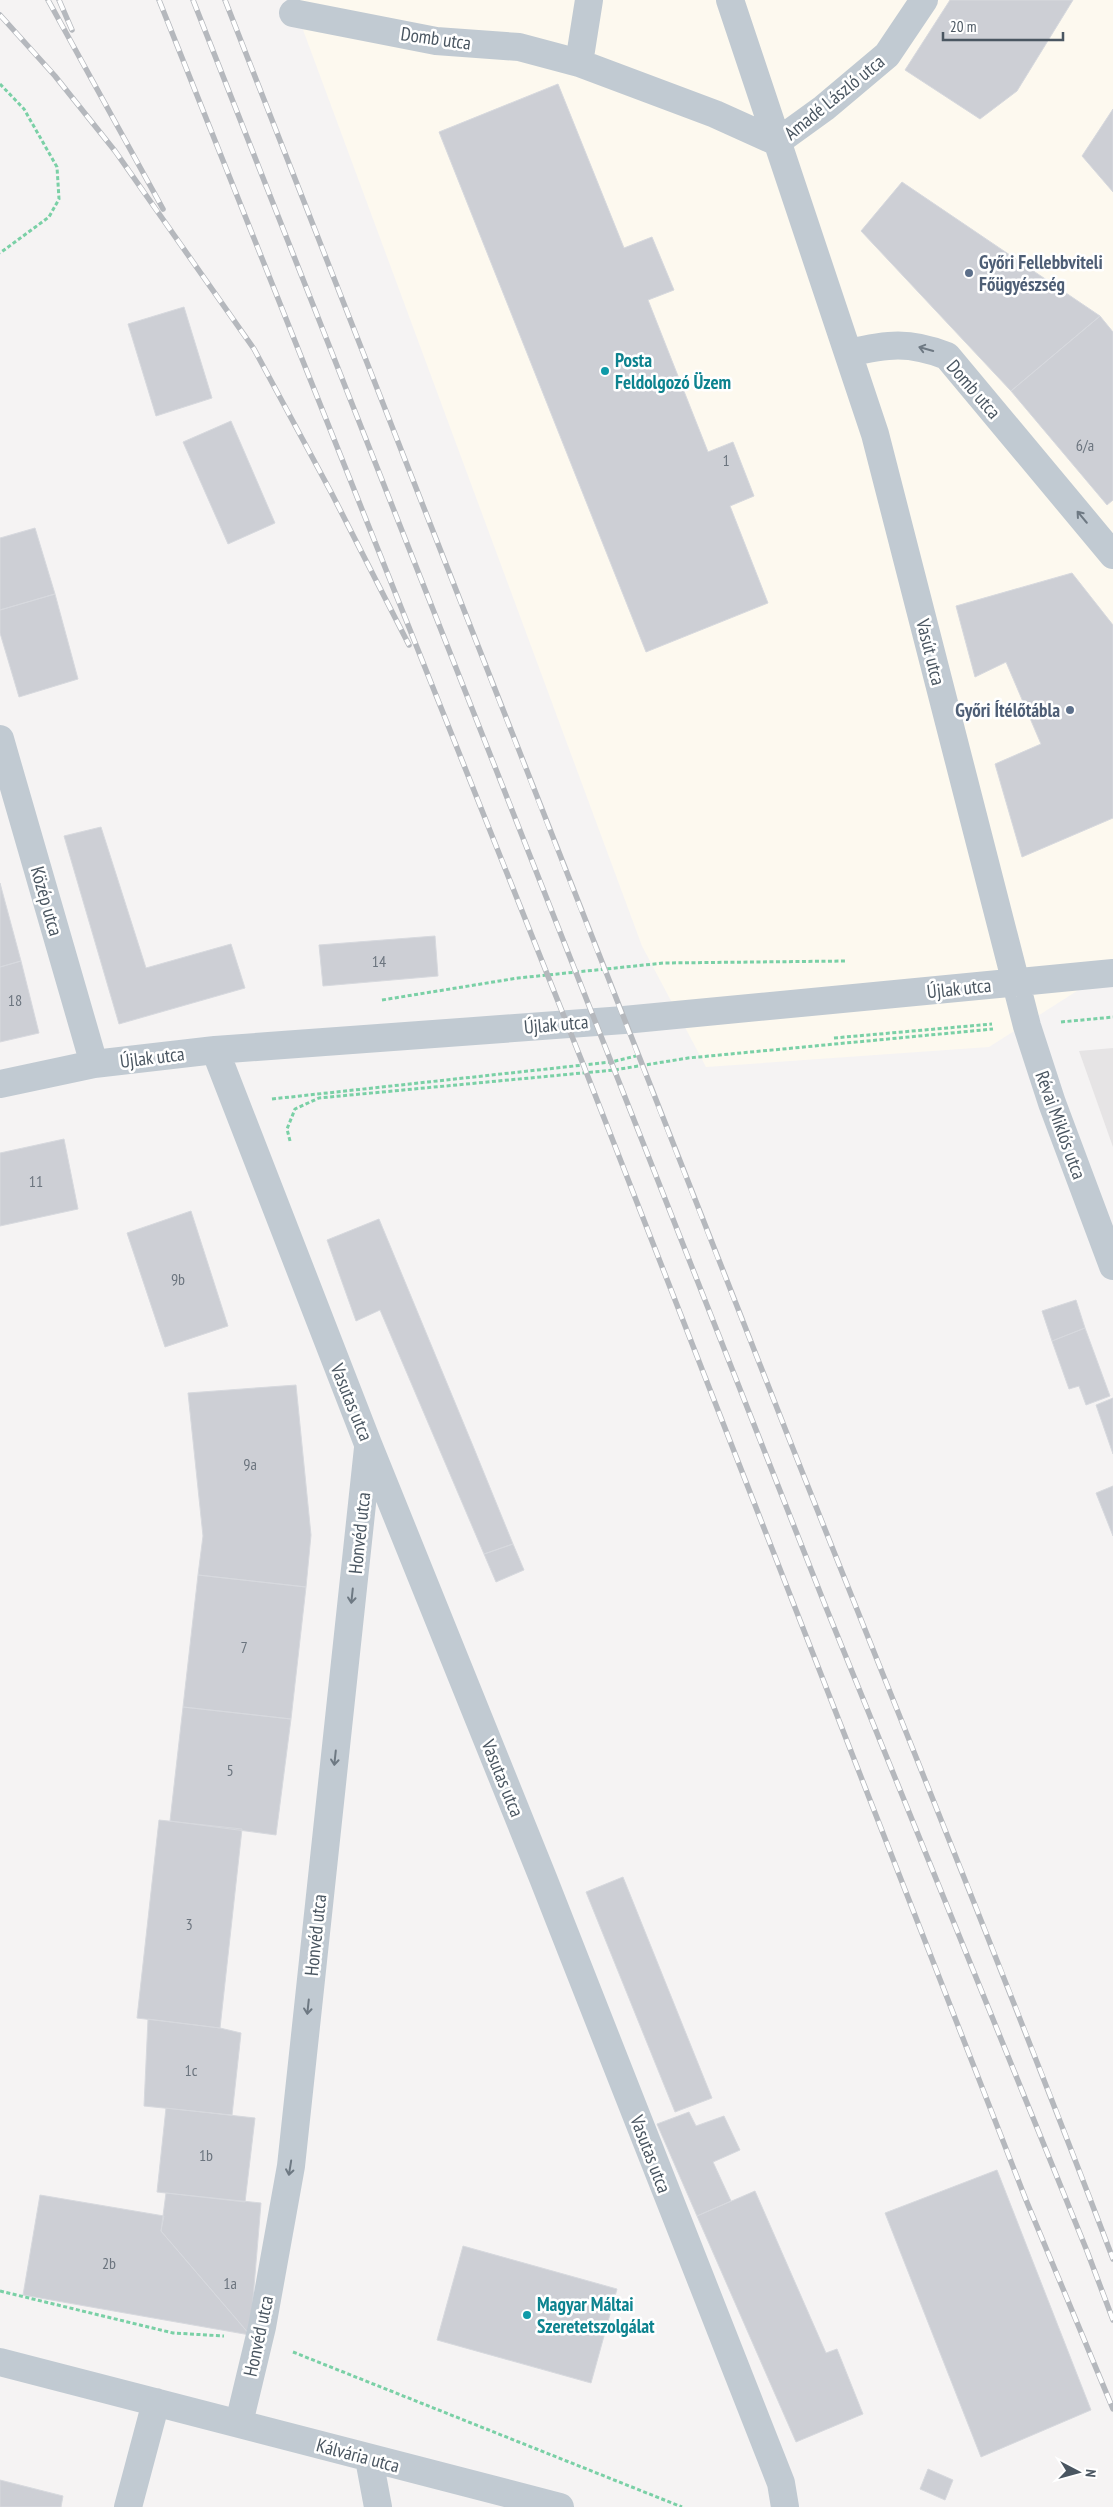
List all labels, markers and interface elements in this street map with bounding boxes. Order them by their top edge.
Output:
scale bar [943,10,1063,42]
text: 20 m [950,17,976,36]
street label: Domb utca [399,21,473,55]
street label: Amadé László utca [779,49,889,145]
place label: Győri Fellebbviteli Főügyészség [979,250,1103,296]
marker: Győri Fellebbviteli Főügyészség [963,267,975,279]
one-way arrow [918,343,934,353]
place label: Posta Feldolgozó Üzem [615,348,731,394]
street label: Domb utca [942,355,1006,423]
marker: Posta Feldolgozó Üzem [599,365,611,377]
house number: 6/a [1076,435,1094,455]
house number: 1 [722,450,730,470]
one-way arrow [1076,511,1087,524]
street label: Vasút utca [911,616,951,688]
place label: Győri Ítélőtábla [955,698,1060,722]
marker: Győri Ítélőtábla [1064,704,1076,716]
street label: Közép utca [26,864,68,938]
house number: 14 [372,951,386,971]
street label: Újlak utca [926,973,992,1003]
house number: 18 [8,990,22,1010]
street label: Újlak utca [523,1009,589,1039]
street label: Újlak utca [118,1041,186,1073]
street label: Révai Miklós utca [1030,1068,1092,1182]
house number: 11 [29,1171,43,1191]
house number: 9b [171,1269,185,1289]
street label: Vasutas utca [325,1359,378,1444]
house number: 9a [243,1454,257,1474]
street label: Honvéd utca [343,1491,375,1575]
one-way arrow [347,1588,357,1604]
house number: 7 [240,1637,248,1657]
street label: Vasutas utca [476,1735,529,1820]
one-way arrow [330,1750,339,1766]
house number: 5 [226,1760,234,1780]
street label: Honvéd utca [299,1893,331,1977]
house number: 3 [185,1914,193,1934]
one-way arrow [303,1998,313,2014]
house number: 1c [185,2060,198,2080]
street label: Vasutas utca [625,2111,677,2196]
house number: 1b [199,2145,213,2165]
one-way arrow [285,2160,295,2176]
house number: 2b [102,2253,116,2273]
house number: 1a [223,2273,237,2293]
place label: Magyar Máltai Szeretetszolgálat [537,2292,655,2338]
street label: Honvéd utca [238,2293,278,2379]
marker: Magyar Máltai Szeretetszolgálat [521,2309,533,2321]
street label: Kálvária utca [314,2432,402,2478]
north arrow [1053,2447,1103,2497]
text: N [1082,2469,1100,2478]

